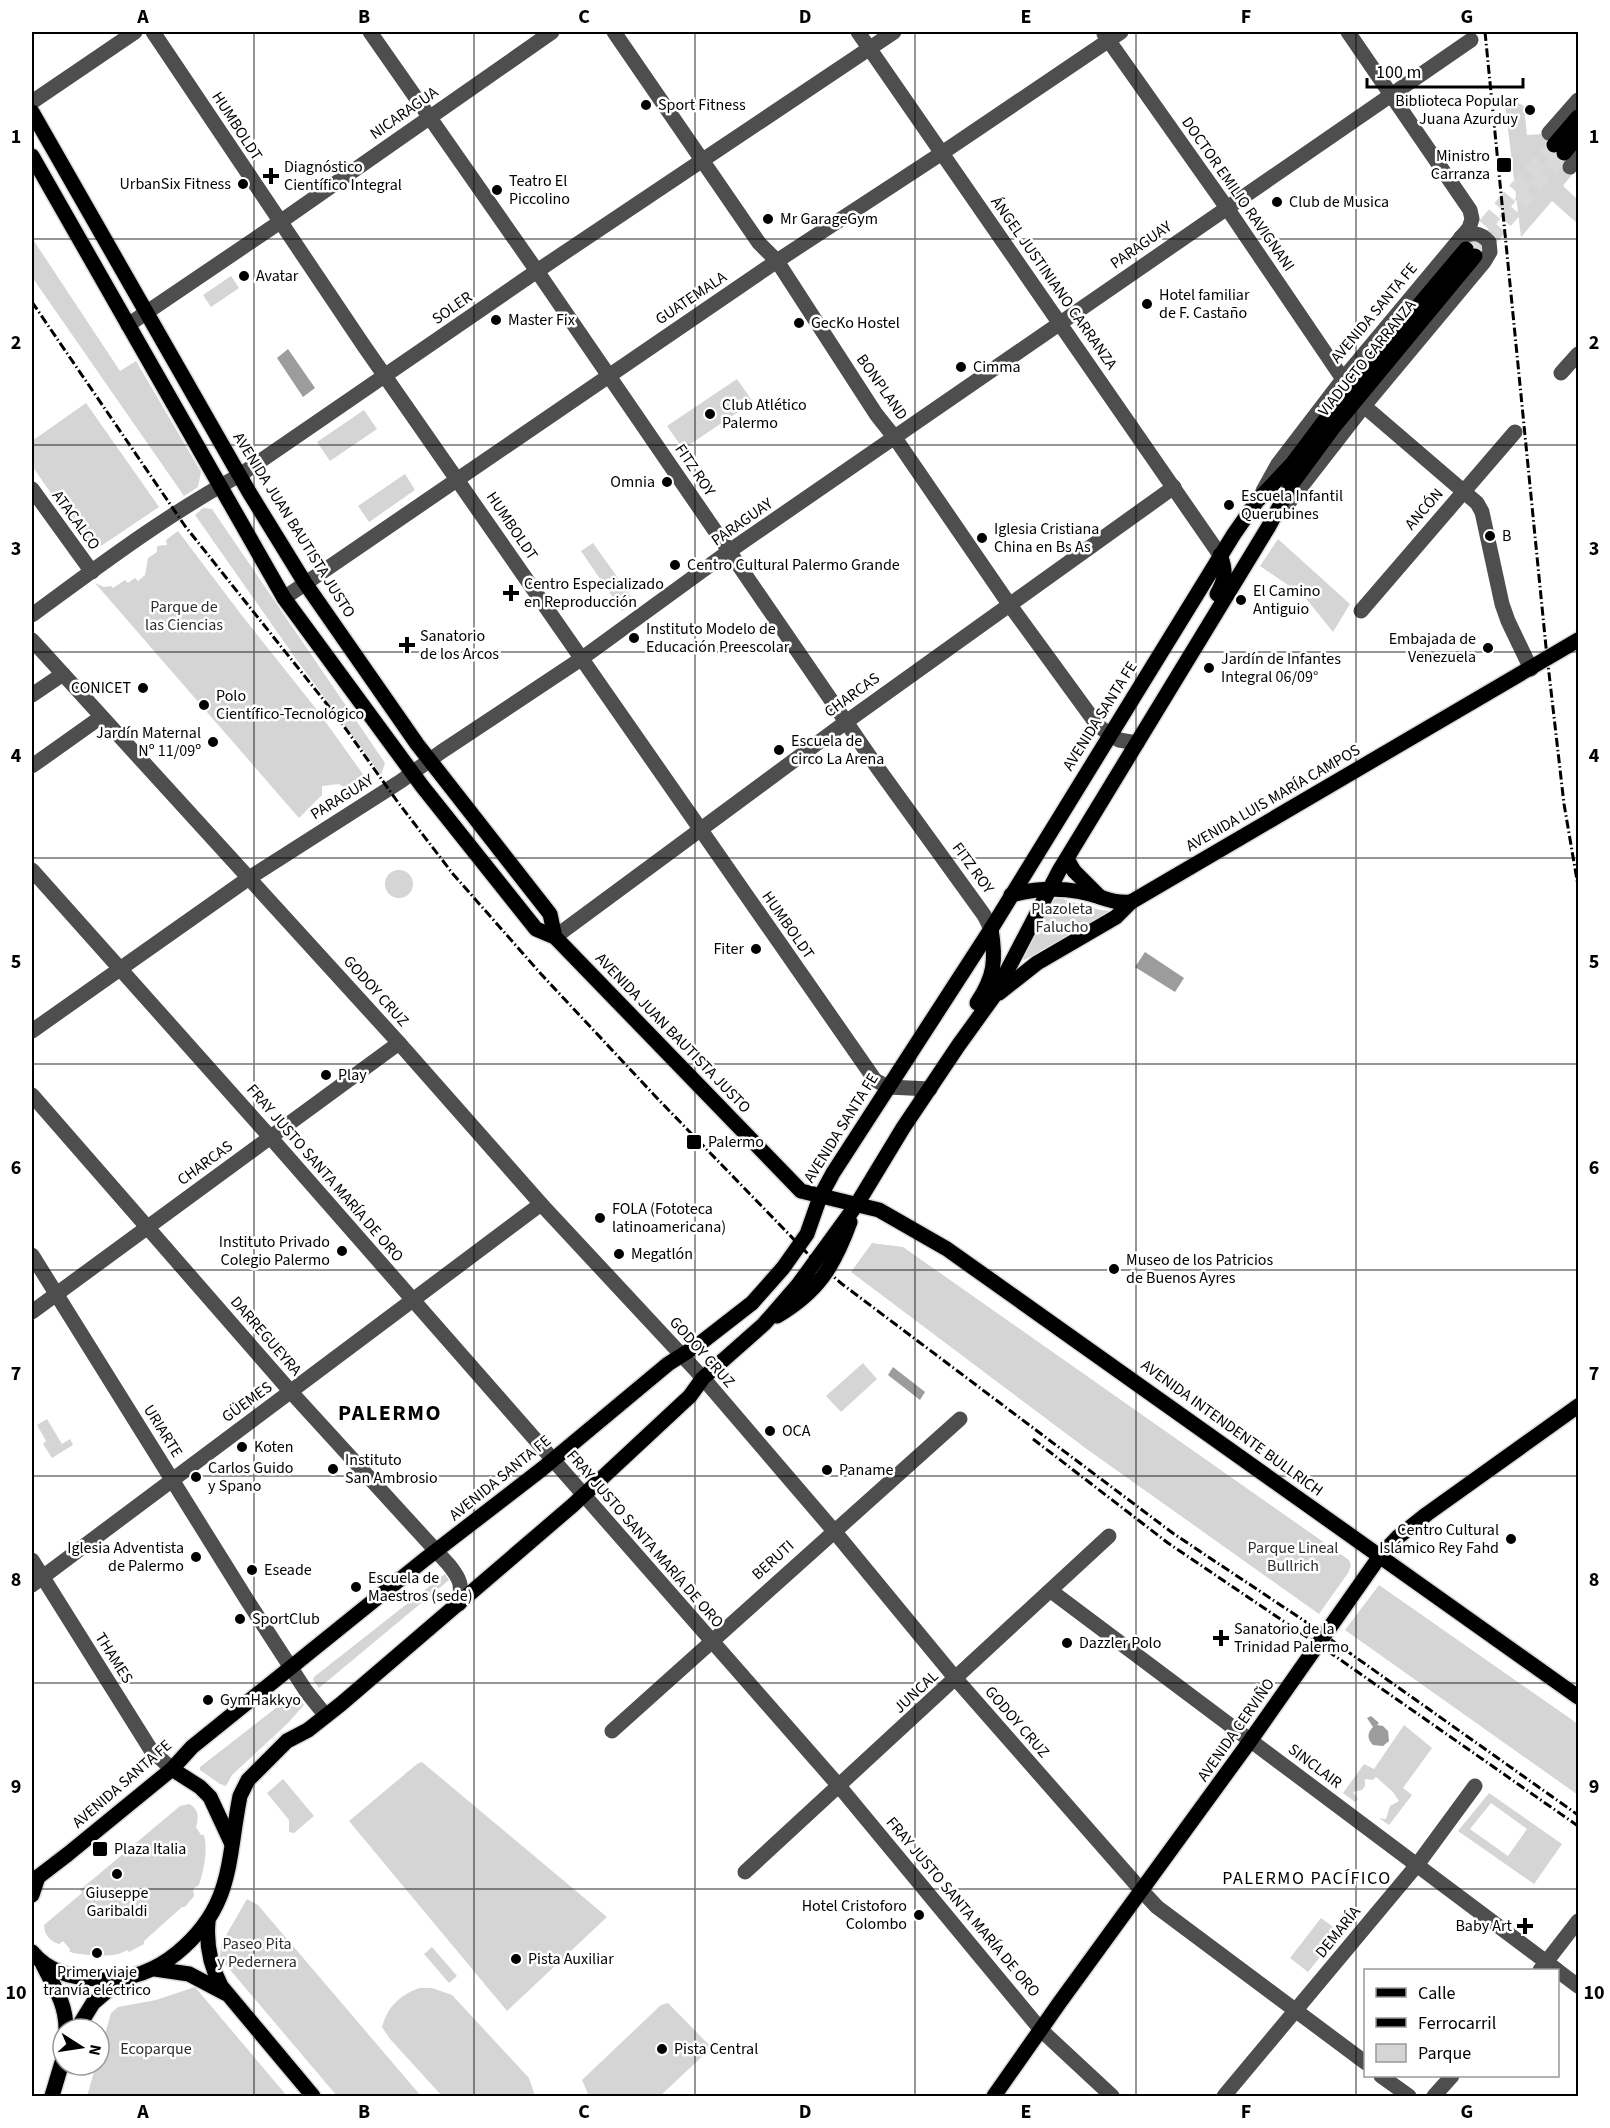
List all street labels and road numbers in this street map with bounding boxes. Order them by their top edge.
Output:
street label: NICARAGUA [366,81,443,145]
street label: HUMBOLDT [206,87,268,165]
street label: DOCTOR EMILIO RAVIGNANI [1176,112,1300,276]
street label: ÁNGEL JUSTINIANO CARRANZA [986,192,1122,374]
street label: PARAGUAY [1106,216,1177,274]
street label: AVENIDA SANTA FE [1325,258,1423,368]
street label: GUATEMALA [651,266,731,330]
street label: SOLER [427,286,477,330]
street label: VIADUCTO CARRANZA [1313,295,1421,421]
street label: BONPLAND [851,350,913,425]
street label: AVENIDA JUAN BAUTISTA JUSTO [228,428,360,622]
street label: FITZ ROY [669,440,721,501]
street label: ANCÓN [1400,483,1448,535]
street label: ATACALCO [47,486,105,554]
street label: HUMBOLDT [481,487,543,565]
street label: PARAGUAY [707,493,778,551]
street label: AVENIDA SANTA FE [1058,657,1142,775]
street label: CHARCAS [820,667,884,723]
street label: AVENIDA LUIS MARÍA CAMPOS [1182,739,1364,857]
street label: PARAGUAY [306,769,378,825]
street label: FITZ ROY [947,838,999,899]
street label: HUMBOLDT [757,887,820,964]
street label: AVENIDA JUAN BAUTISTA JUSTO [590,948,756,1118]
street label: GODOY CRUZ [338,951,414,1031]
street label: AVENIDA SANTA FE [799,1069,883,1187]
street label: FRAY JUSTO SANTA MARÍA DE ORO [242,1079,408,1267]
street label: CHARCAS [173,1135,237,1191]
street label: DARREGUEYRA [225,1291,307,1381]
street label: GODOY CRUZ [664,1312,740,1392]
street label: AVENIDA INTENDENTE BULLRICH [1136,1354,1328,1502]
street label: GÜEMES [217,1376,277,1428]
street label: URIARTE [138,1400,188,1462]
street label: AVENIDA SANTA FE [444,1430,556,1526]
street label: FRAY JUSTO SANTA MARÍA DE ORO [562,1445,728,1633]
street label: BERUTI [747,1535,799,1585]
street label: THAMES [90,1628,138,1688]
street label: JUNCAL [889,1665,943,1718]
street label: AVENIDA CERVIÑO [1192,1674,1280,1786]
street label: GODOY CRUZ [980,1681,1054,1763]
street label: AVENIDA SANTA FE [68,1735,176,1833]
street label: SINCLAIR [1284,1739,1346,1793]
street label: FRAY JUSTO SANTA MARÍA DE ORO [881,1812,1045,2002]
street label: DEMARÍA [1310,1901,1366,1962]

